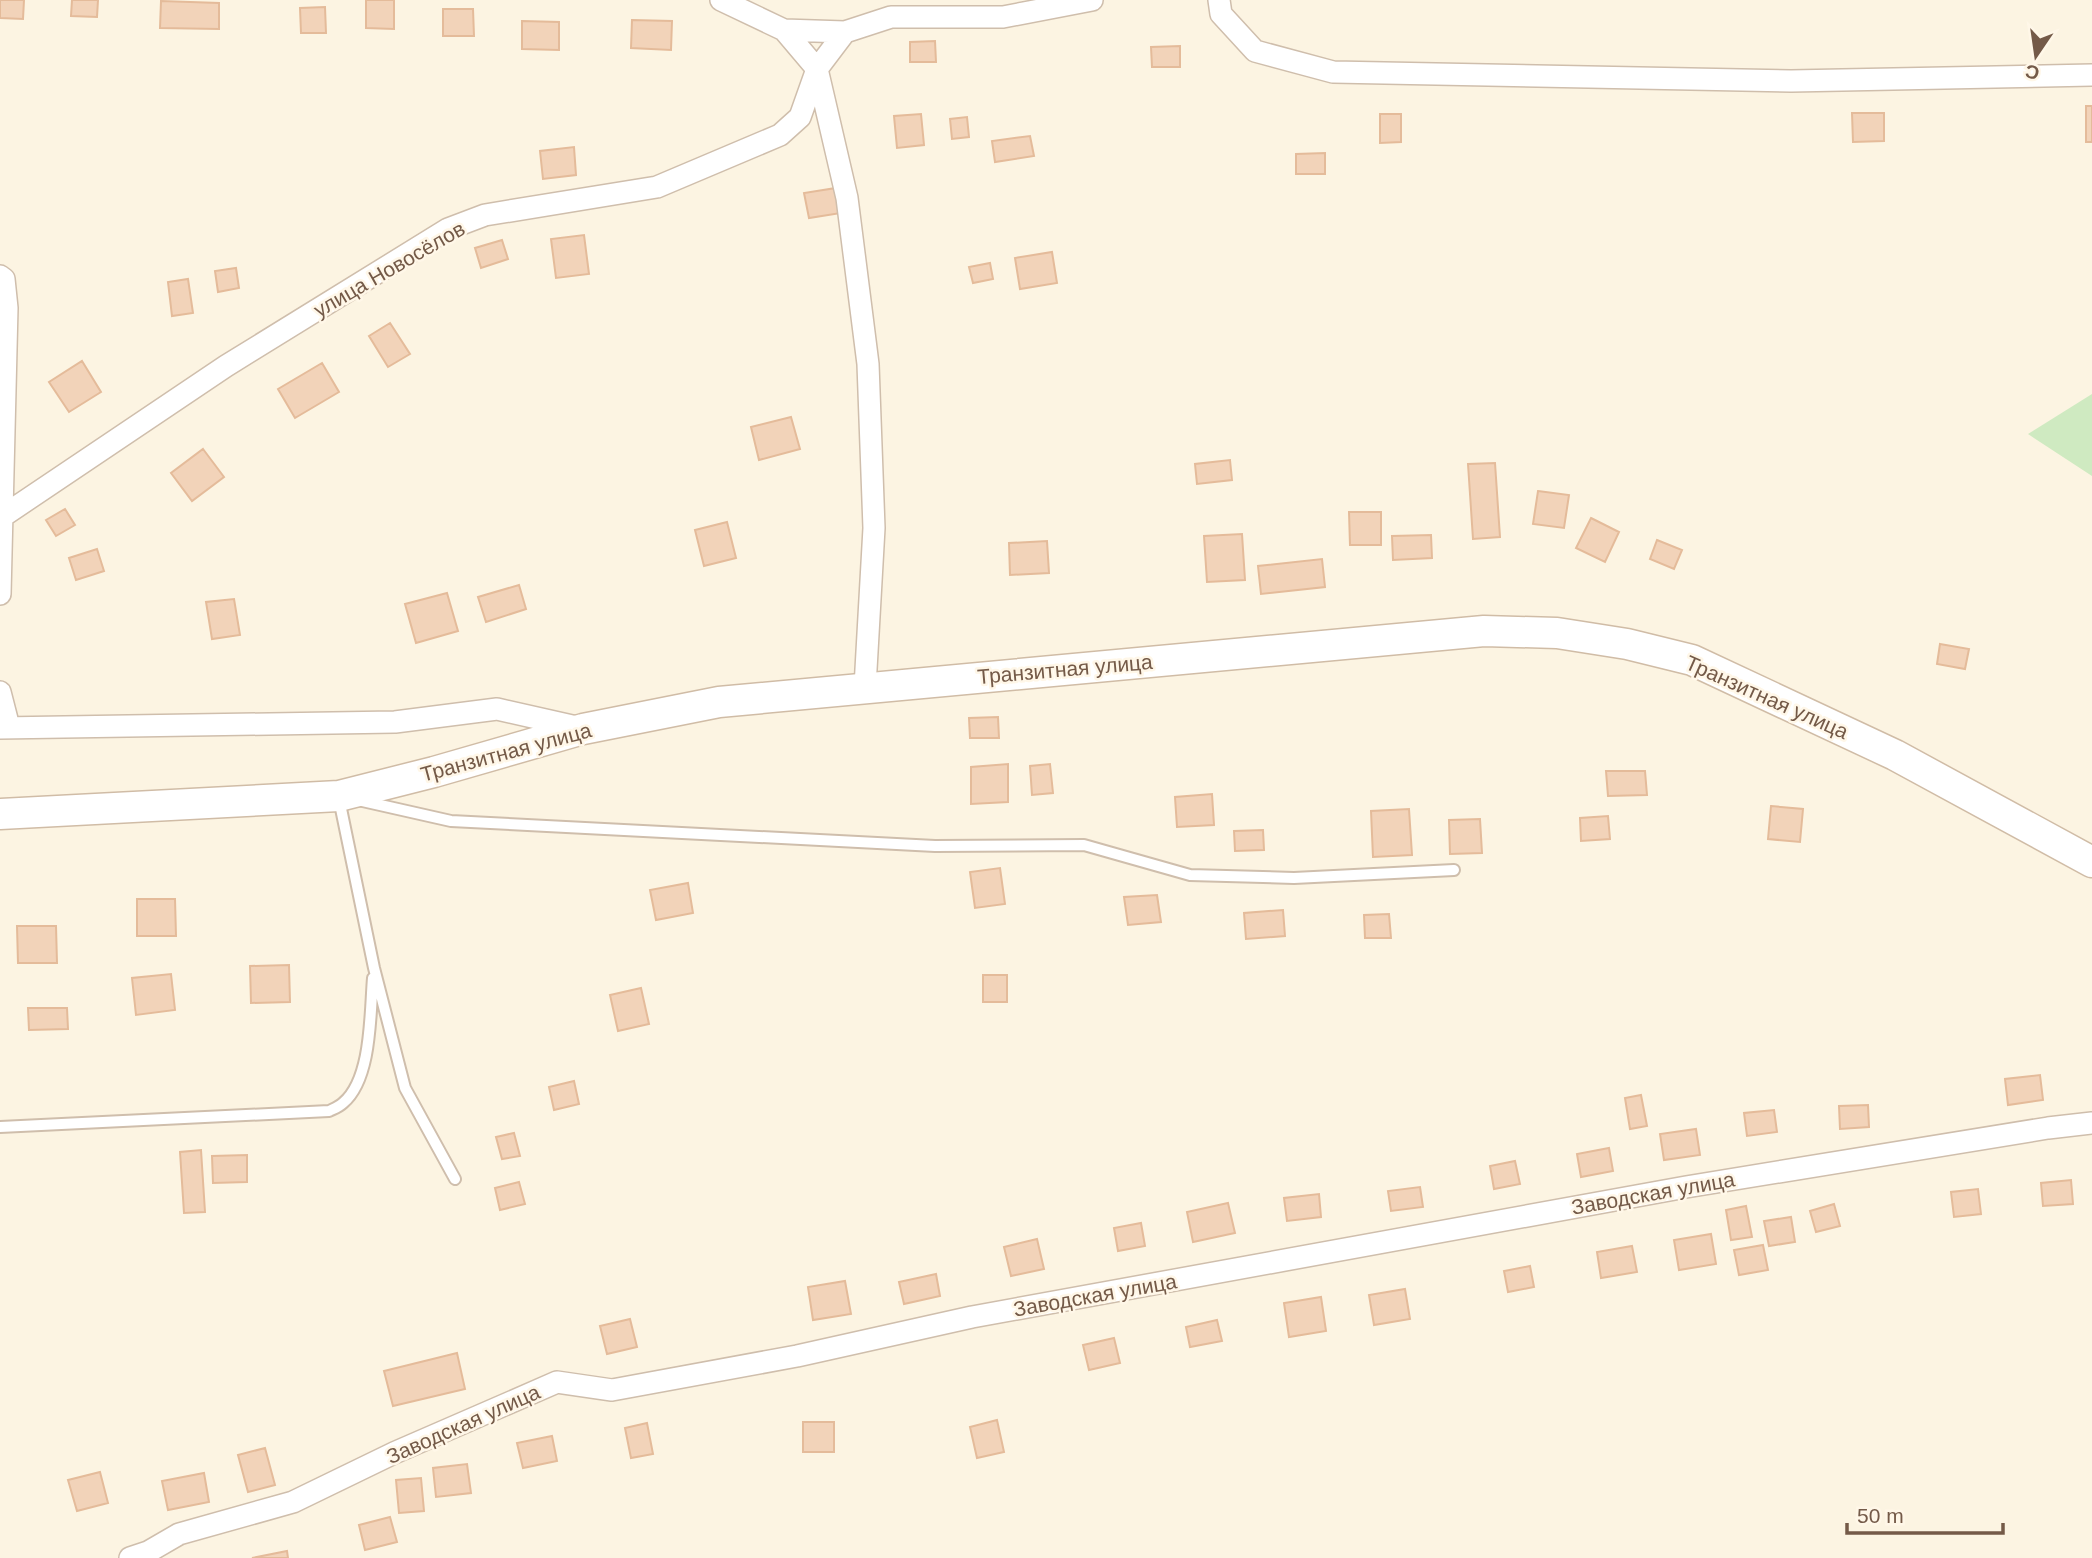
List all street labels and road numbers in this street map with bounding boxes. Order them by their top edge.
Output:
street label: улица Новосёлов [309,216,469,322]
street label: Транзитная улица [976,650,1154,688]
street label: Транзитная улица [1682,651,1852,743]
street label: Транзитная улица [418,718,594,786]
street label: Заводская улица [1569,1167,1737,1219]
street label: Заводская улица [1011,1269,1179,1321]
street label: Заводская улица [383,1380,544,1468]

